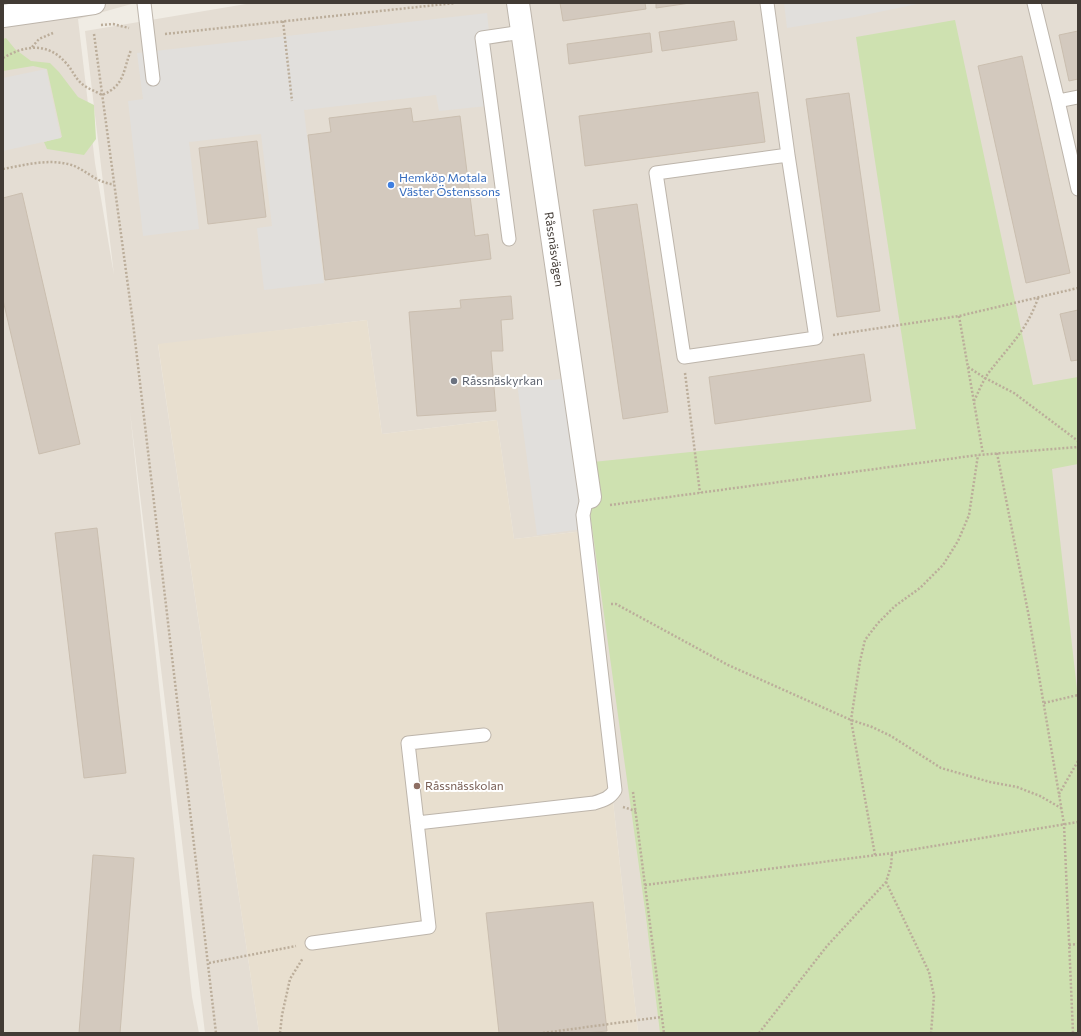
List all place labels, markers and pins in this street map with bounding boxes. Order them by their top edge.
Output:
place label: Hemköp Motala Väster Östenssons [399,170,500,198]
marker: Hemköp Motala Väster Östenssons [386,180,396,190]
place label: Råssnäskyrkan [462,373,543,387]
marker: Råssnäskyrkan [449,376,459,386]
place label: Råssnässkolan [425,778,504,792]
marker: Råssnässkolan [412,781,422,791]

